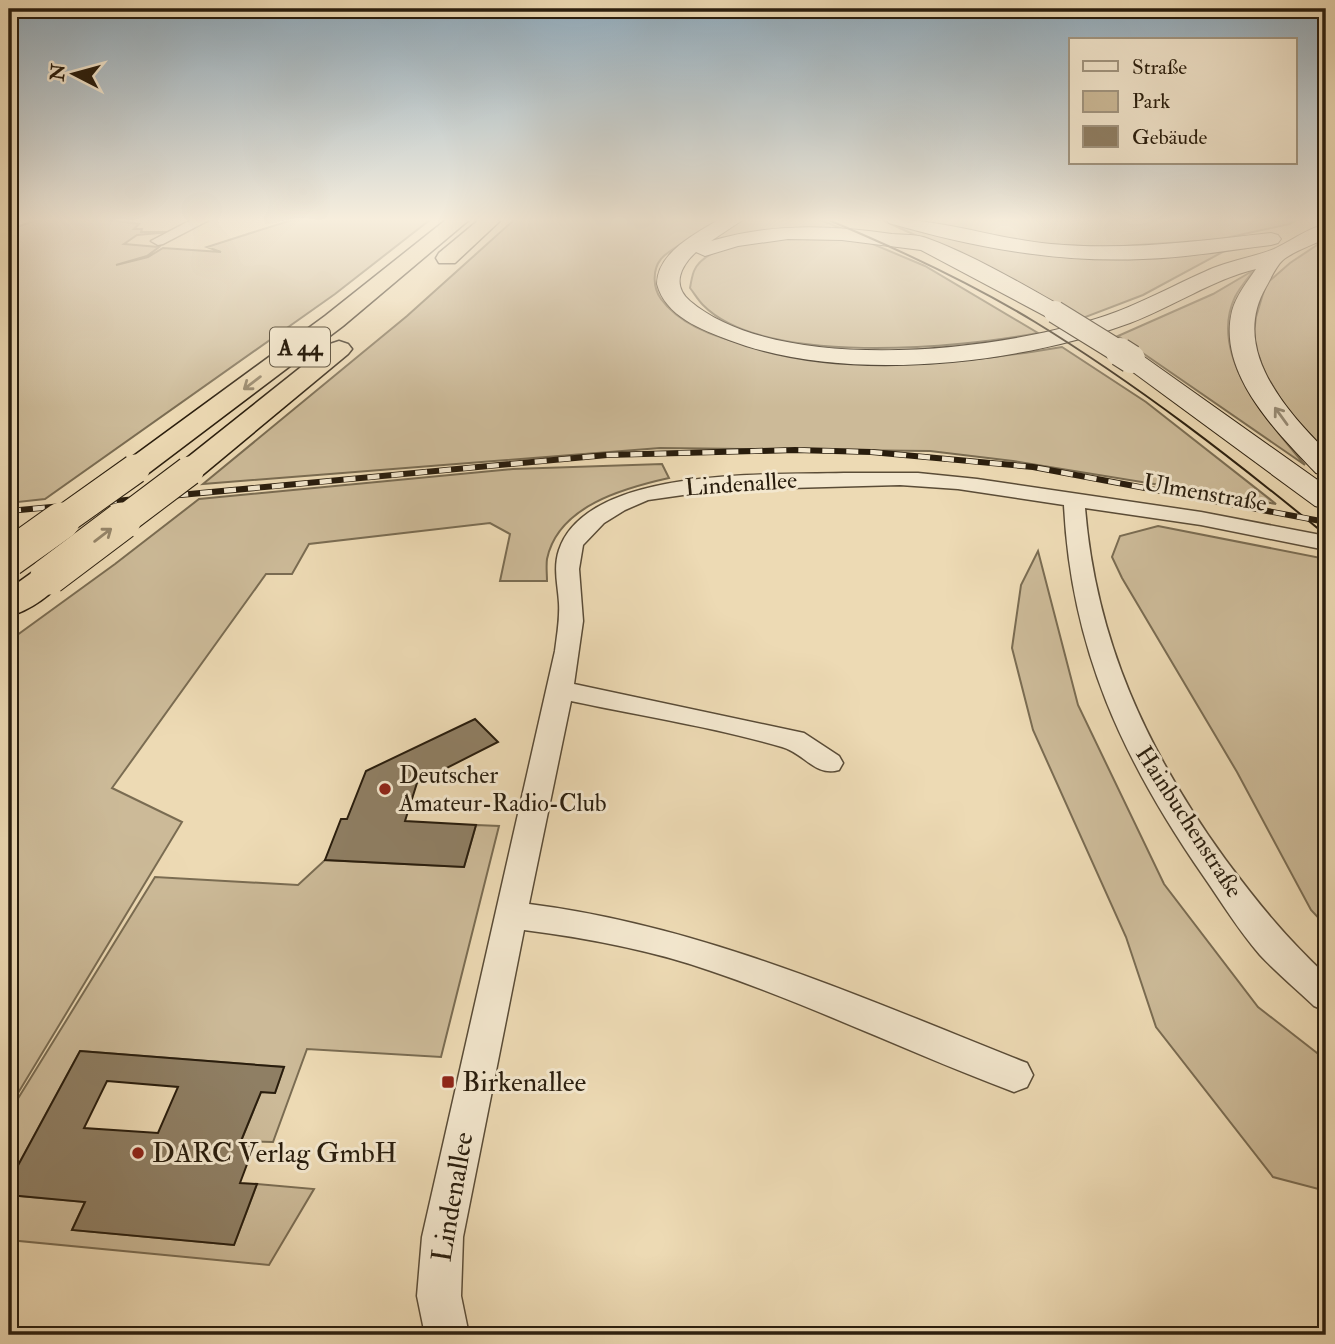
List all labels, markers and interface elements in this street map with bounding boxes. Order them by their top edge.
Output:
north arrow [38,38,108,108]
legend [1069,38,1296,164]
text: Straße [1132,54,1187,81]
text: N [45,62,71,83]
text: Park [1132,88,1170,115]
text: Gebäude [1132,124,1208,151]
road number: A 44 [270,328,330,366]
one-way arrow [243,375,262,390]
one-way arrow [1273,407,1288,426]
street label: Lindenallee [684,465,798,503]
street label: Ulmenstraße [1141,467,1269,519]
one-way arrow [93,528,112,543]
street label: Hainbuchenstraße [1128,740,1250,904]
place label: Deutscher Amateur-Radio-Club [398,760,607,819]
marker: Deutscher Amateur-Radio-Club [377,781,393,797]
place label: Birkenallee [462,1065,587,1100]
marker: Birkenallee [440,1074,456,1090]
street label: Lindenallee [424,1129,482,1265]
place label: DARC Verlag GmbH [152,1136,397,1171]
marker: DARC Verlag GmbH [130,1145,146,1161]

